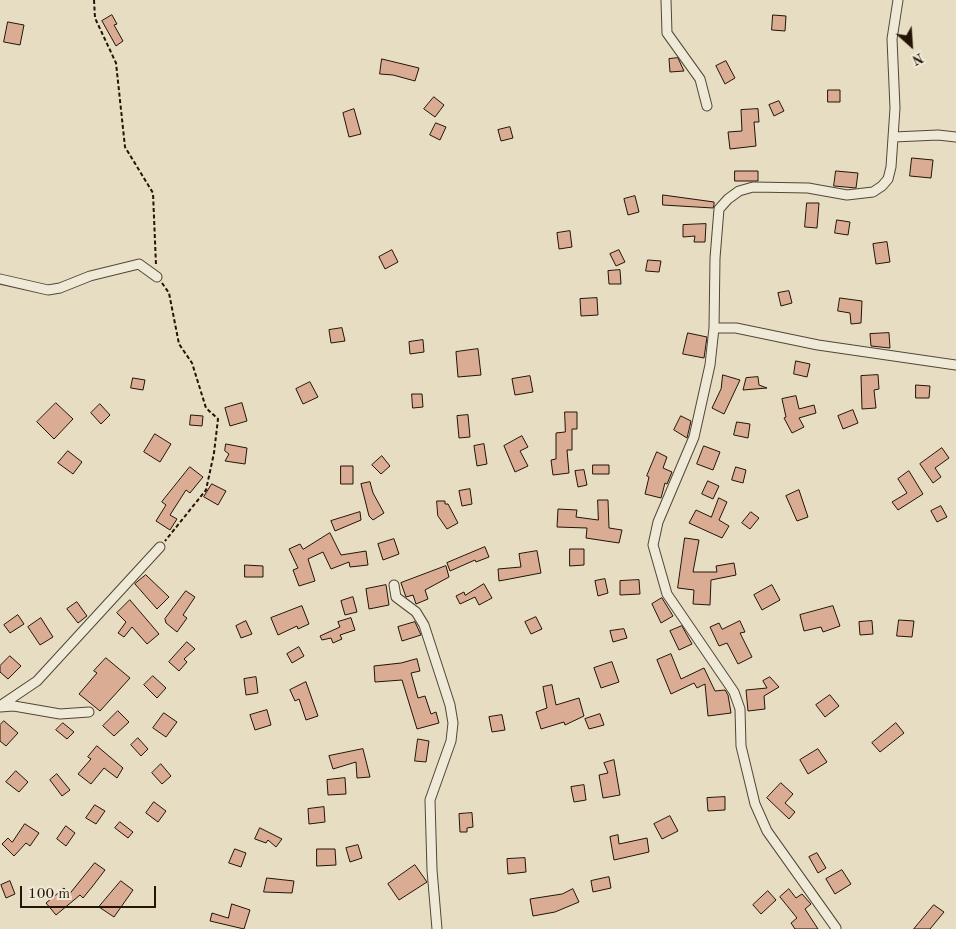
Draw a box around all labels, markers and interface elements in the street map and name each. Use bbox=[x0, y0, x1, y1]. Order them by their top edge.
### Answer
north arrow bbox=[886, 20, 936, 70]
text: N bbox=[910, 50, 925, 67]
scale bar bbox=[22, 876, 159, 908]
text: 100 m bbox=[28, 887, 70, 902]

